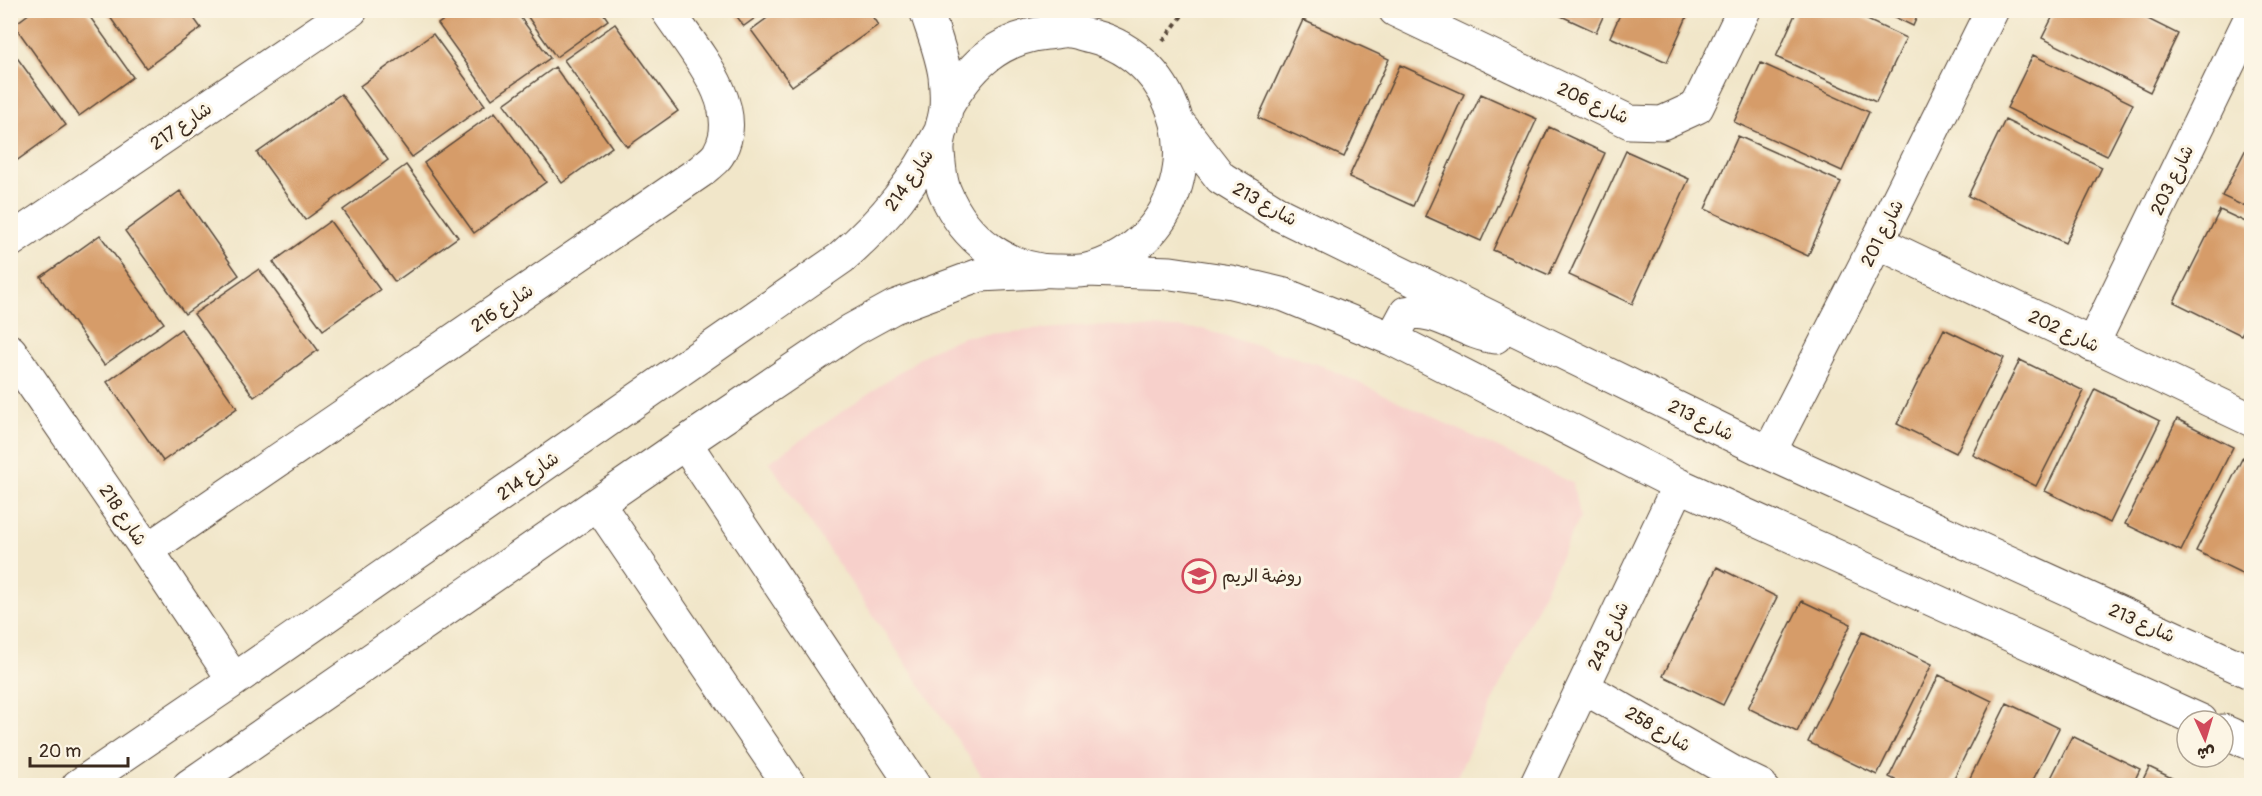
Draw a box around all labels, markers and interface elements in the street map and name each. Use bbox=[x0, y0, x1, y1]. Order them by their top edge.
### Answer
street label: شارع 206 bbox=[1554, 78, 1632, 129]
street label: شارع 217 bbox=[146, 97, 217, 155]
street label: شارع 203 bbox=[2146, 141, 2199, 219]
street label: شارع 214 bbox=[880, 145, 939, 216]
street label: شارع 213 bbox=[1229, 177, 1301, 231]
street label: شارع 201 bbox=[1856, 196, 1909, 271]
street label: شارع 216 bbox=[467, 279, 538, 338]
street label: شارع 202 bbox=[2025, 305, 2103, 358]
street label: شارع 213 bbox=[1664, 395, 1737, 446]
street label: شارع 214 bbox=[493, 447, 564, 506]
street label: شارع 218 bbox=[94, 480, 151, 550]
school or university icon: روضة الريم bbox=[1181, 558, 1217, 594]
place label: روضة الريم bbox=[1222, 565, 1302, 590]
street label: شارع 243 bbox=[1583, 598, 1634, 674]
street label: شارع 213 bbox=[2105, 599, 2178, 648]
street label: شارع 258 bbox=[1621, 702, 1695, 757]
north arrow bbox=[2175, 709, 2235, 769]
scale bar bbox=[30, 730, 128, 768]
text: 20 m bbox=[39, 740, 81, 763]
text: ش bbox=[2196, 742, 2215, 764]

